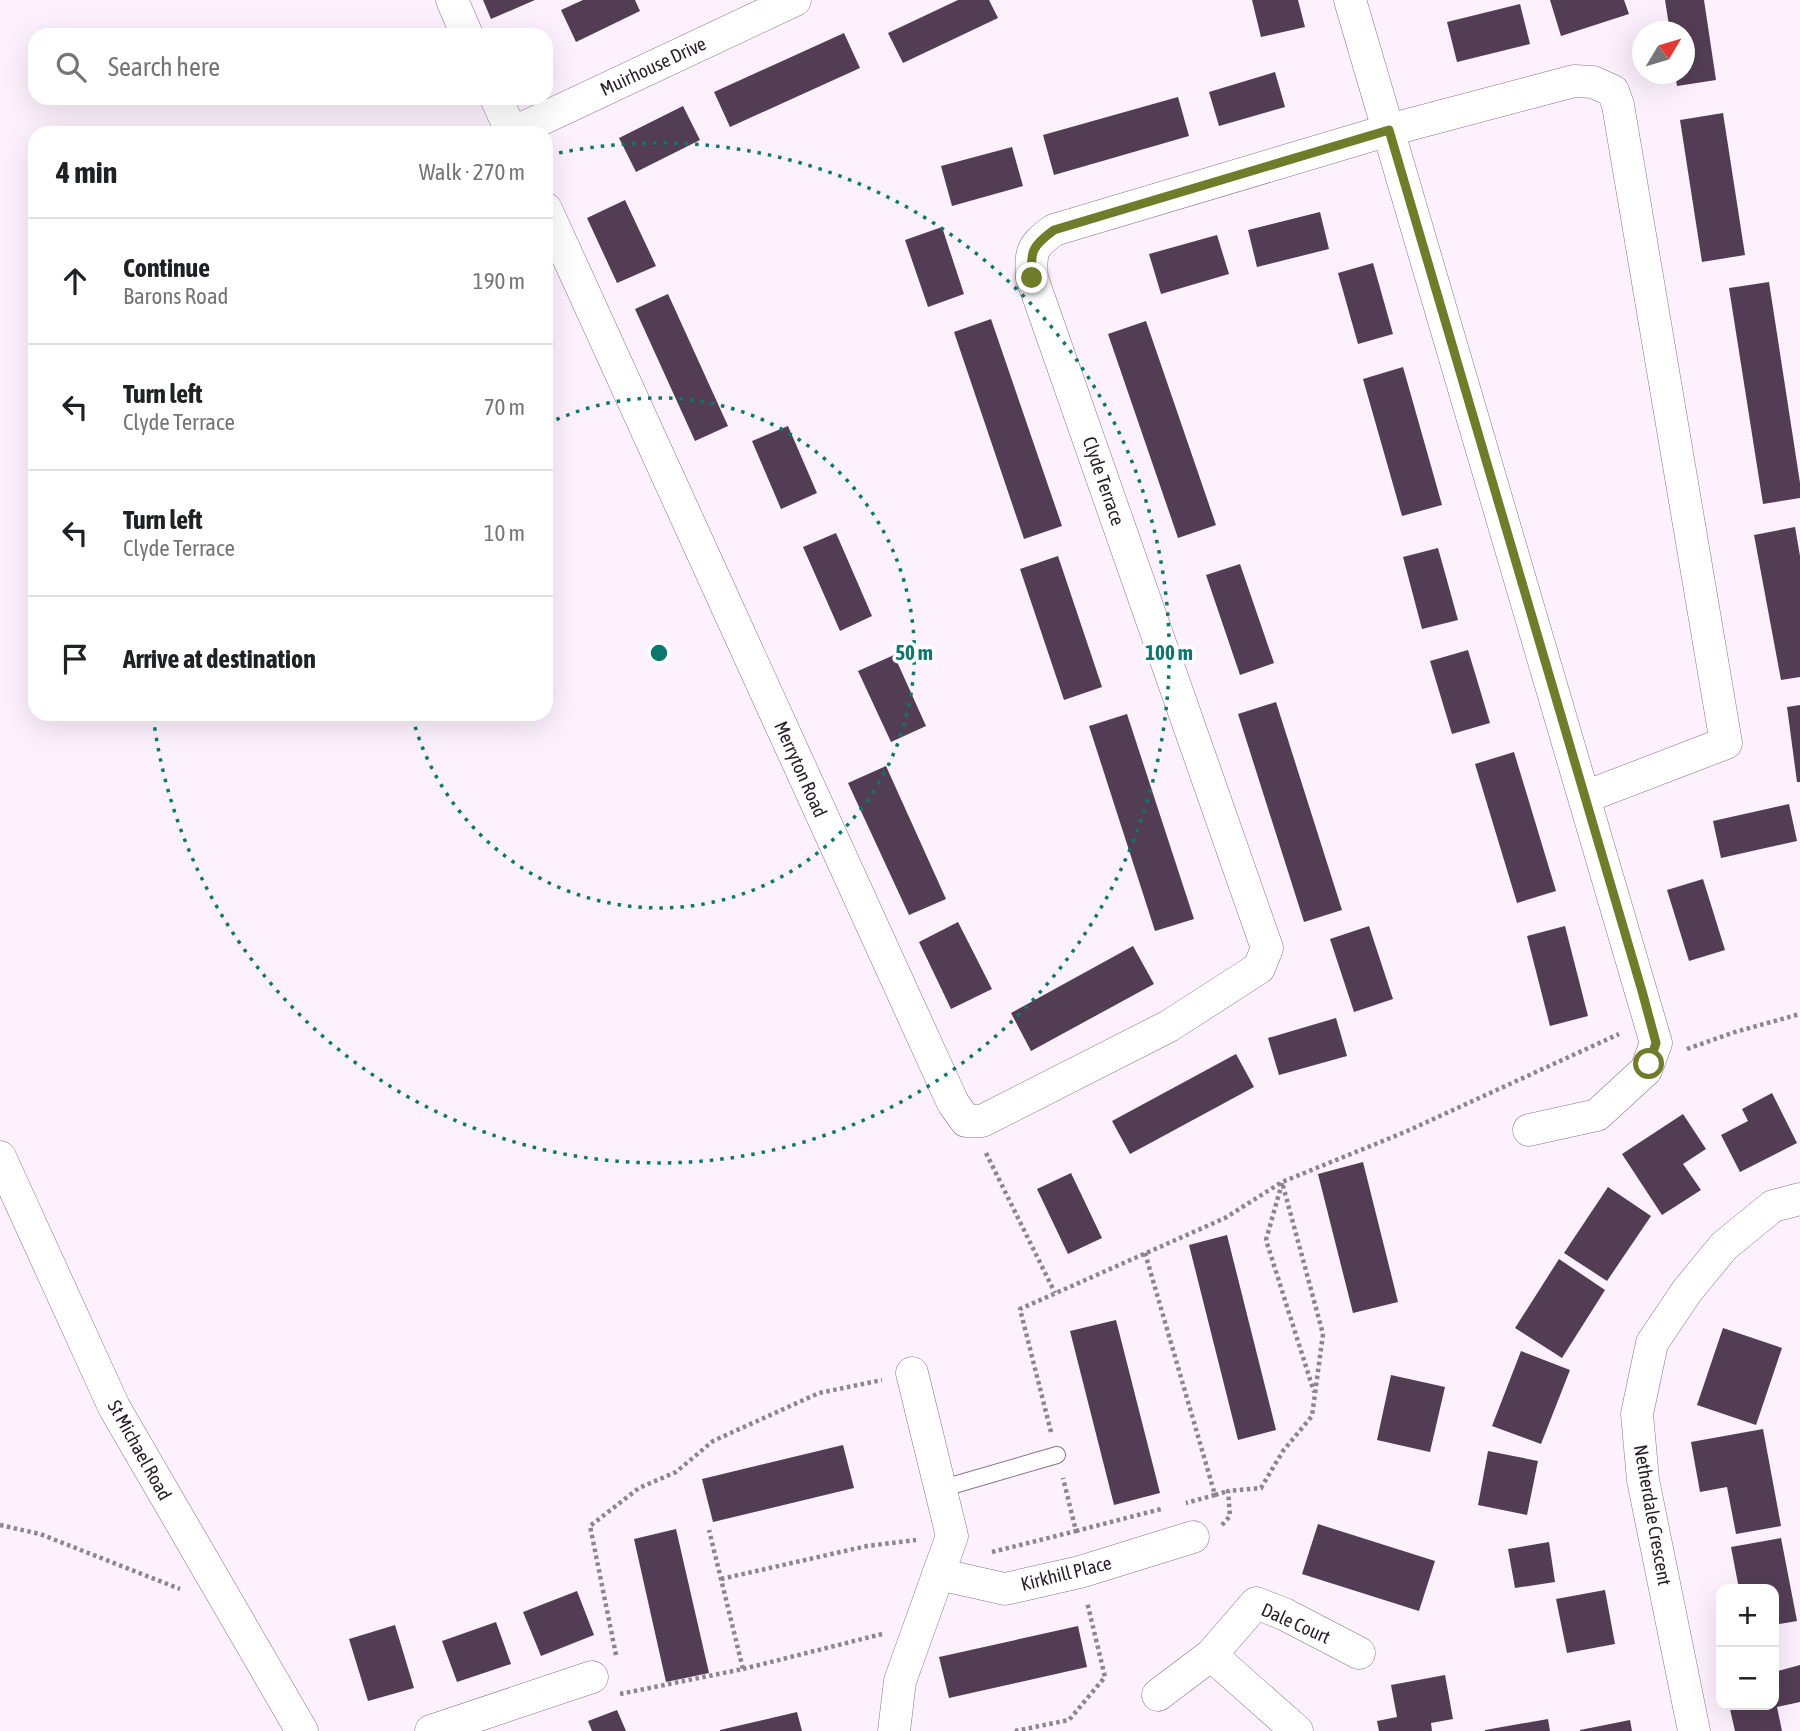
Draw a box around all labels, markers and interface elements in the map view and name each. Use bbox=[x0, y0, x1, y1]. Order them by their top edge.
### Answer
north arrow bbox=[1632, 21, 1695, 84]
search box bbox=[28, 28, 553, 105]
street label: Muirhouse Drive bbox=[597, 32, 709, 100]
icon: search bbox=[52, 48, 90, 86]
text: Search here bbox=[108, 52, 220, 82]
text: 4 min bbox=[56, 155, 117, 189]
text: Walk · 270 m bbox=[419, 159, 525, 185]
text: Continue bbox=[123, 253, 210, 283]
icon: ahead bbox=[56, 262, 94, 300]
route end bbox=[1016, 262, 1047, 293]
text: 190 m bbox=[473, 268, 525, 294]
text: Barons Road bbox=[123, 283, 229, 309]
text: Turn left bbox=[123, 379, 203, 409]
icon: left bbox=[56, 388, 94, 426]
text: 70 m bbox=[484, 394, 525, 420]
text: Clyde Terrace bbox=[123, 409, 235, 435]
street label: Clyde Terrace bbox=[1079, 434, 1129, 528]
text: Turn left bbox=[123, 505, 203, 535]
icon: left bbox=[56, 514, 94, 552]
text: 10 m bbox=[484, 520, 525, 546]
text: Clyde Terrace bbox=[123, 535, 235, 561]
icon: arrive bbox=[56, 640, 94, 678]
text: 50 m bbox=[895, 640, 933, 664]
text: 100 m bbox=[1145, 640, 1193, 664]
centre of rings bbox=[647, 641, 671, 665]
text: Arrive at destination bbox=[123, 644, 316, 674]
street label: Merryton Road bbox=[770, 718, 832, 820]
route start bbox=[1633, 1048, 1664, 1079]
street label: St Michael Road bbox=[104, 1396, 176, 1504]
street label: Netherdale Crescent bbox=[1630, 1443, 1676, 1587]
street label: Kirkhill Place bbox=[1018, 1551, 1114, 1595]
map controls bbox=[1716, 1584, 1779, 1710]
button: + bbox=[1716, 1584, 1779, 1647]
street label: Dale Court bbox=[1258, 1598, 1334, 1648]
button: − bbox=[1716, 1647, 1779, 1710]

